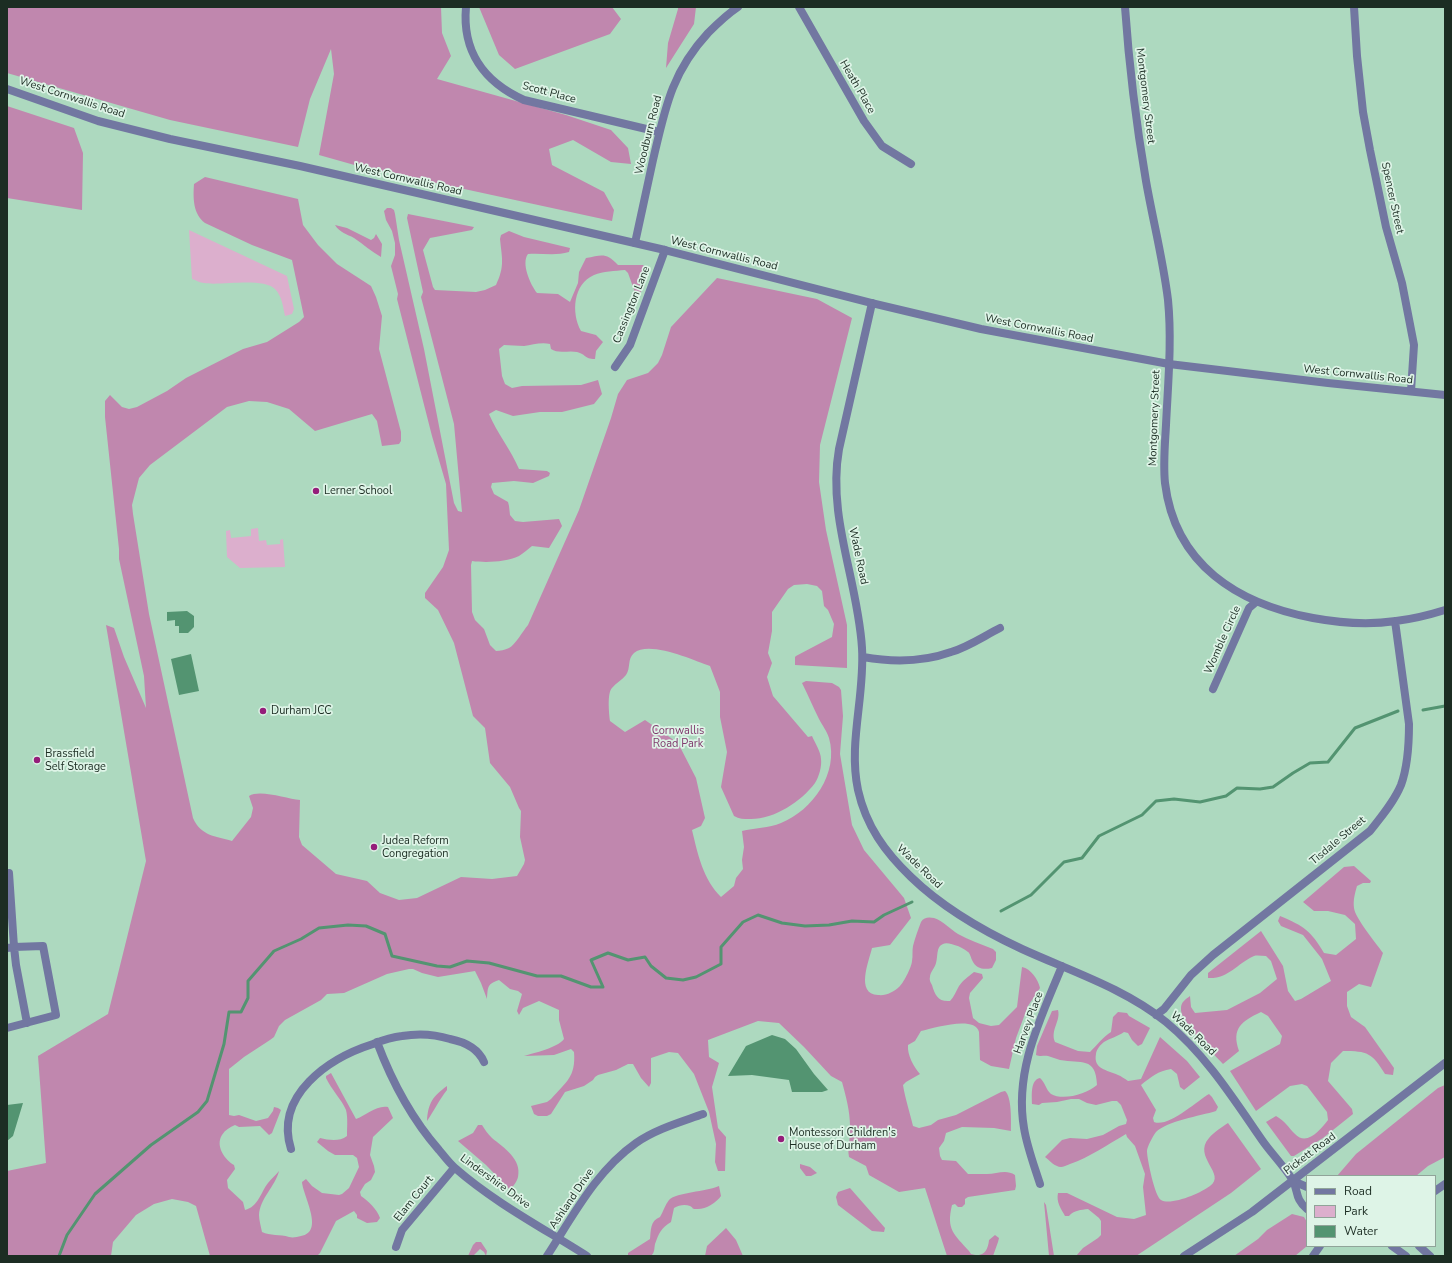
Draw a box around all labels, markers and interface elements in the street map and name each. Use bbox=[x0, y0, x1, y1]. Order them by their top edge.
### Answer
street label: Montgomery Street bbox=[1133, 47, 1157, 145]
street label: Heath Place bbox=[836, 58, 878, 116]
street label: West Cornwallis Road bbox=[18, 75, 126, 121]
street label: Scott Place bbox=[521, 79, 577, 107]
street label: Woodburn Road bbox=[633, 94, 665, 176]
street label: West Cornwallis Road bbox=[353, 161, 463, 199]
street label: Spencer Street bbox=[1378, 161, 1406, 235]
street label: West Cornwallis Road bbox=[669, 234, 779, 274]
street label: Cassington Lane bbox=[611, 265, 653, 345]
street label: West Cornwallis Road bbox=[984, 312, 1094, 346]
street label: West Cornwallis Road bbox=[1302, 363, 1414, 387]
street label: Montgomery Street bbox=[1147, 370, 1163, 466]
place label: Lerner School bbox=[324, 484, 392, 498]
marker: Lerner School bbox=[311, 486, 321, 496]
street label: Wade Road bbox=[846, 526, 870, 586]
street label: Womble Circle bbox=[1202, 604, 1244, 676]
place label: Durham JCC bbox=[271, 704, 332, 718]
marker: Durham JCC bbox=[258, 706, 268, 716]
park label: Cornwallis Road Park bbox=[652, 724, 704, 750]
place label: Brassfield Self Storage bbox=[45, 747, 106, 773]
marker: Brassfield Self Storage bbox=[32, 755, 42, 765]
street label: Tisdale Street bbox=[1307, 814, 1369, 868]
place label: Judea Reform Congregation bbox=[382, 834, 449, 860]
marker: Judea Reform Congregation bbox=[369, 842, 379, 852]
street label: Wade Road bbox=[894, 842, 944, 892]
street label: Harvey Place bbox=[1012, 990, 1046, 1056]
street label: Wade Road bbox=[1168, 1009, 1218, 1059]
place label: Montessori Children's House of Durham bbox=[789, 1126, 896, 1152]
street label: Pickett Road bbox=[1281, 1130, 1339, 1178]
marker: Montessori Children's House of Durham bbox=[776, 1134, 786, 1144]
street label: Lindershire Drive bbox=[457, 1152, 533, 1212]
street label: Ashland Drive bbox=[547, 1166, 597, 1232]
street label: Elam Court bbox=[392, 1173, 436, 1225]
legend bbox=[1306, 1175, 1436, 1247]
text: Road bbox=[1344, 1183, 1372, 1199]
text: Park bbox=[1344, 1203, 1368, 1219]
text: Water bbox=[1344, 1223, 1378, 1239]

